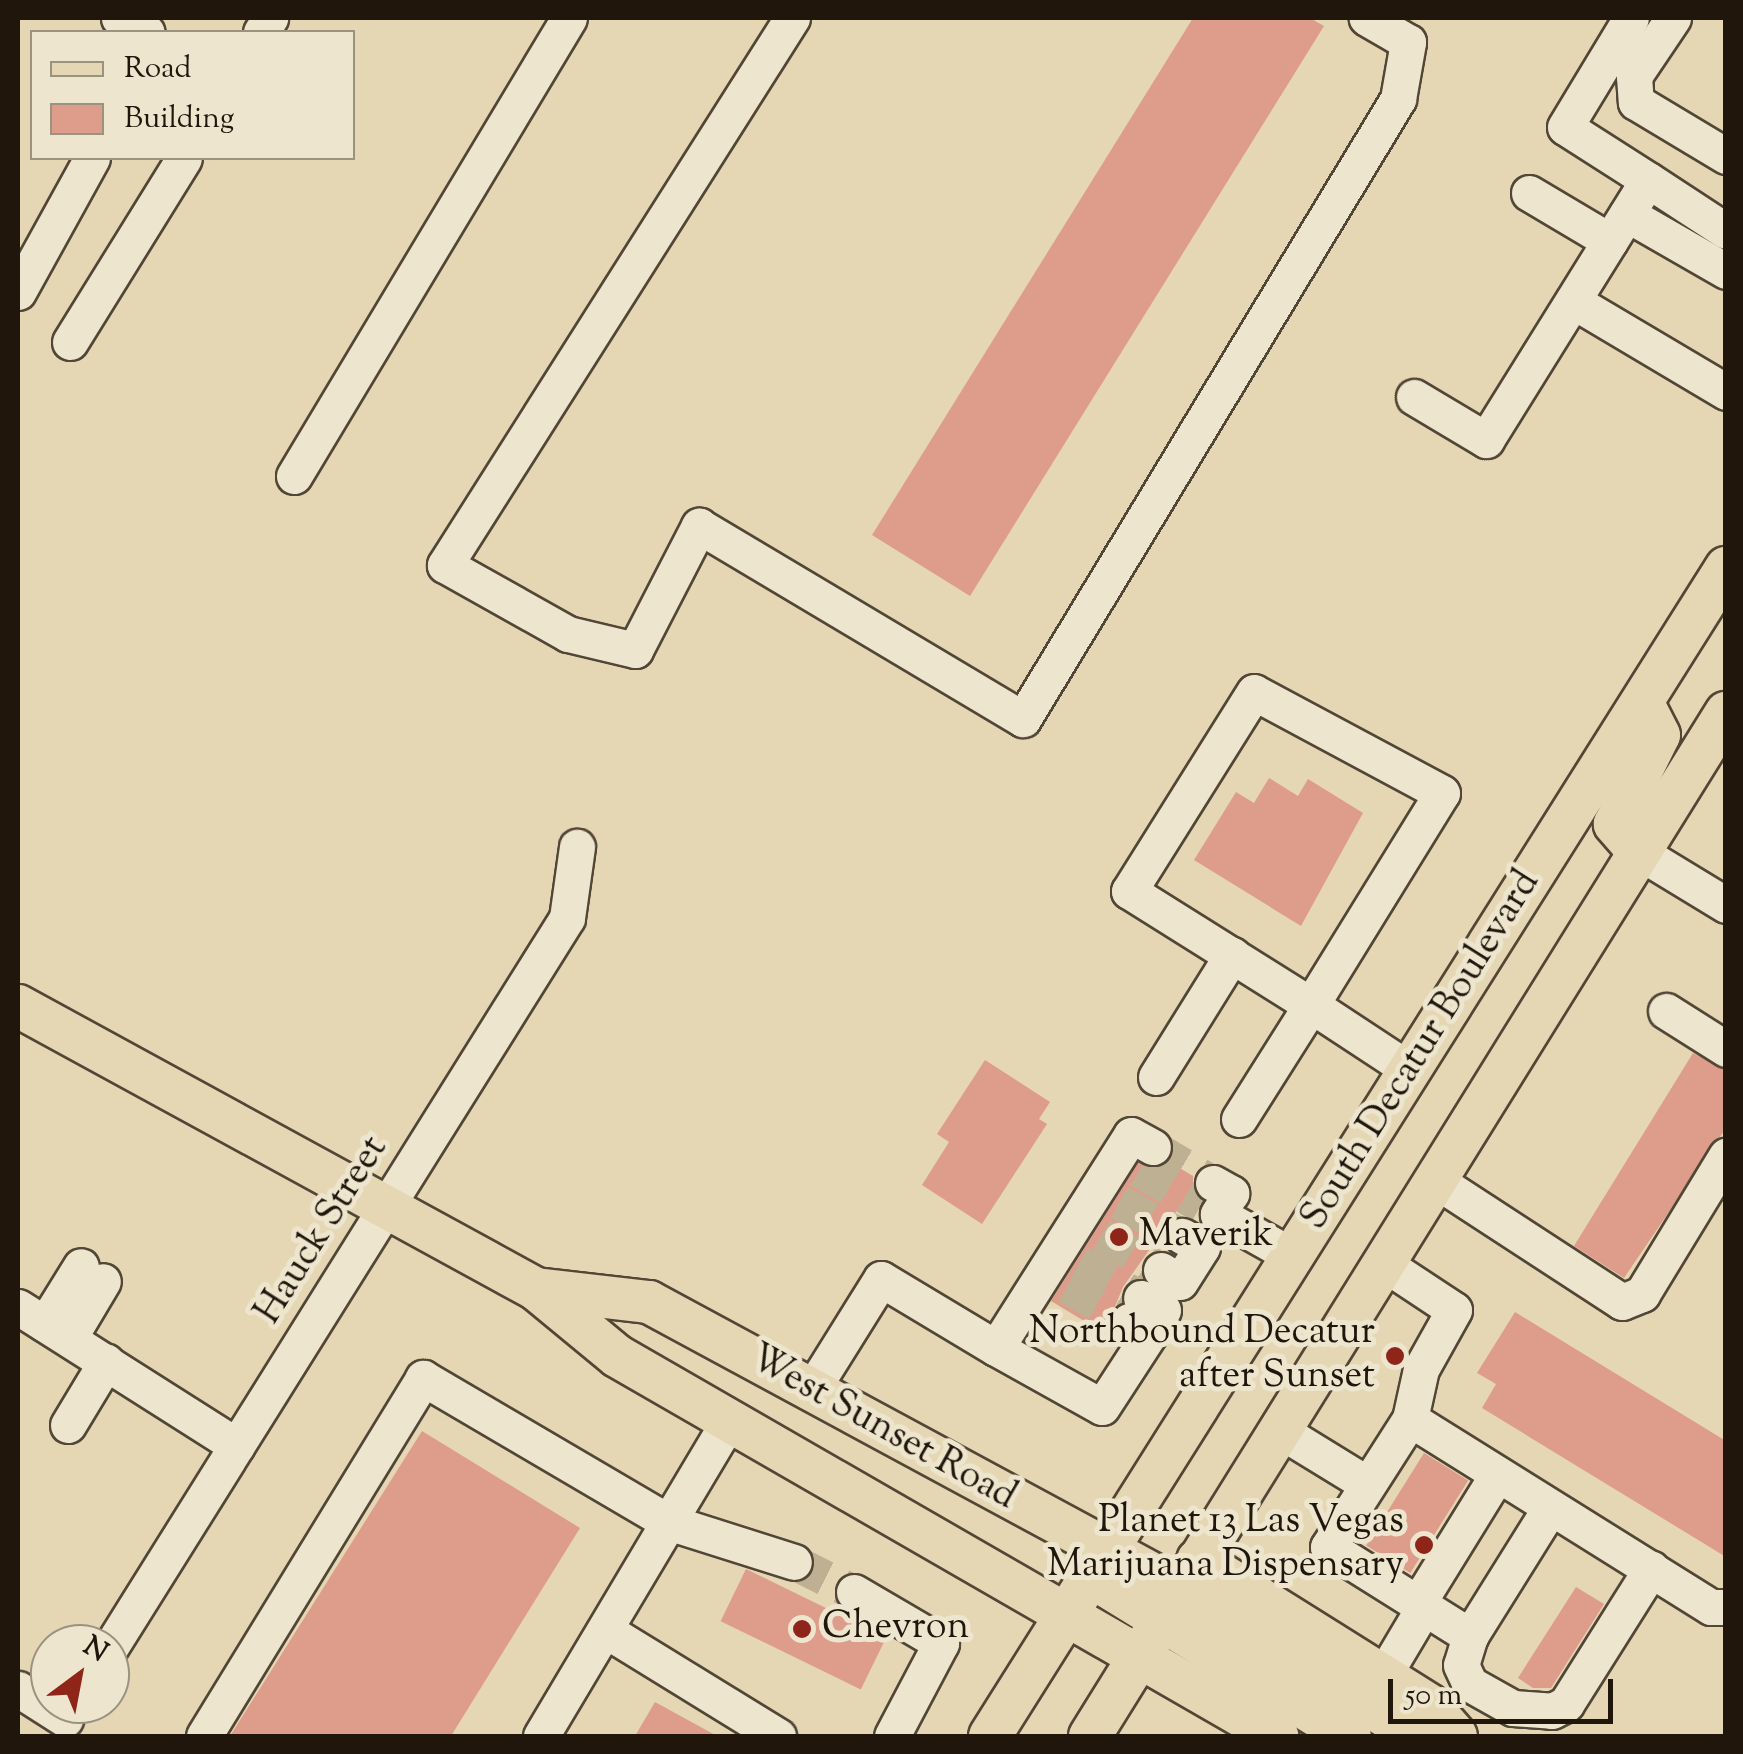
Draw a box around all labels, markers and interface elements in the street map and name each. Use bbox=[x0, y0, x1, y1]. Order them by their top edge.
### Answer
legend bbox=[30, 30, 355, 160]
text: Road bbox=[124, 48, 191, 91]
text: Building bbox=[124, 98, 234, 141]
street label: South Decatur Boulevard bbox=[1293, 863, 1551, 1239]
street label: Hauck Street bbox=[247, 1129, 399, 1333]
place label: Maverik bbox=[1139, 1214, 1273, 1260]
marker: Maverik bbox=[1108, 1226, 1130, 1248]
place label: Northbound Decatur after Sunset bbox=[1029, 1311, 1375, 1400]
street label: West Sunset Road bbox=[741, 1337, 1023, 1521]
marker: Northbound Decatur after Sunset bbox=[1384, 1345, 1406, 1367]
place label: Planet 13 Las Vegas Marijuana Dispensary bbox=[1047, 1500, 1404, 1590]
marker: Planet 13 Las Vegas Marijuana Dispensary bbox=[1413, 1534, 1435, 1556]
place label: Chevron bbox=[822, 1606, 969, 1652]
marker: Chevron bbox=[791, 1618, 813, 1640]
north arrow bbox=[30, 1624, 130, 1724]
text: N bbox=[75, 1627, 115, 1673]
scale bar bbox=[1393, 1659, 1618, 1721]
text: 50 m bbox=[1405, 1675, 1462, 1718]

